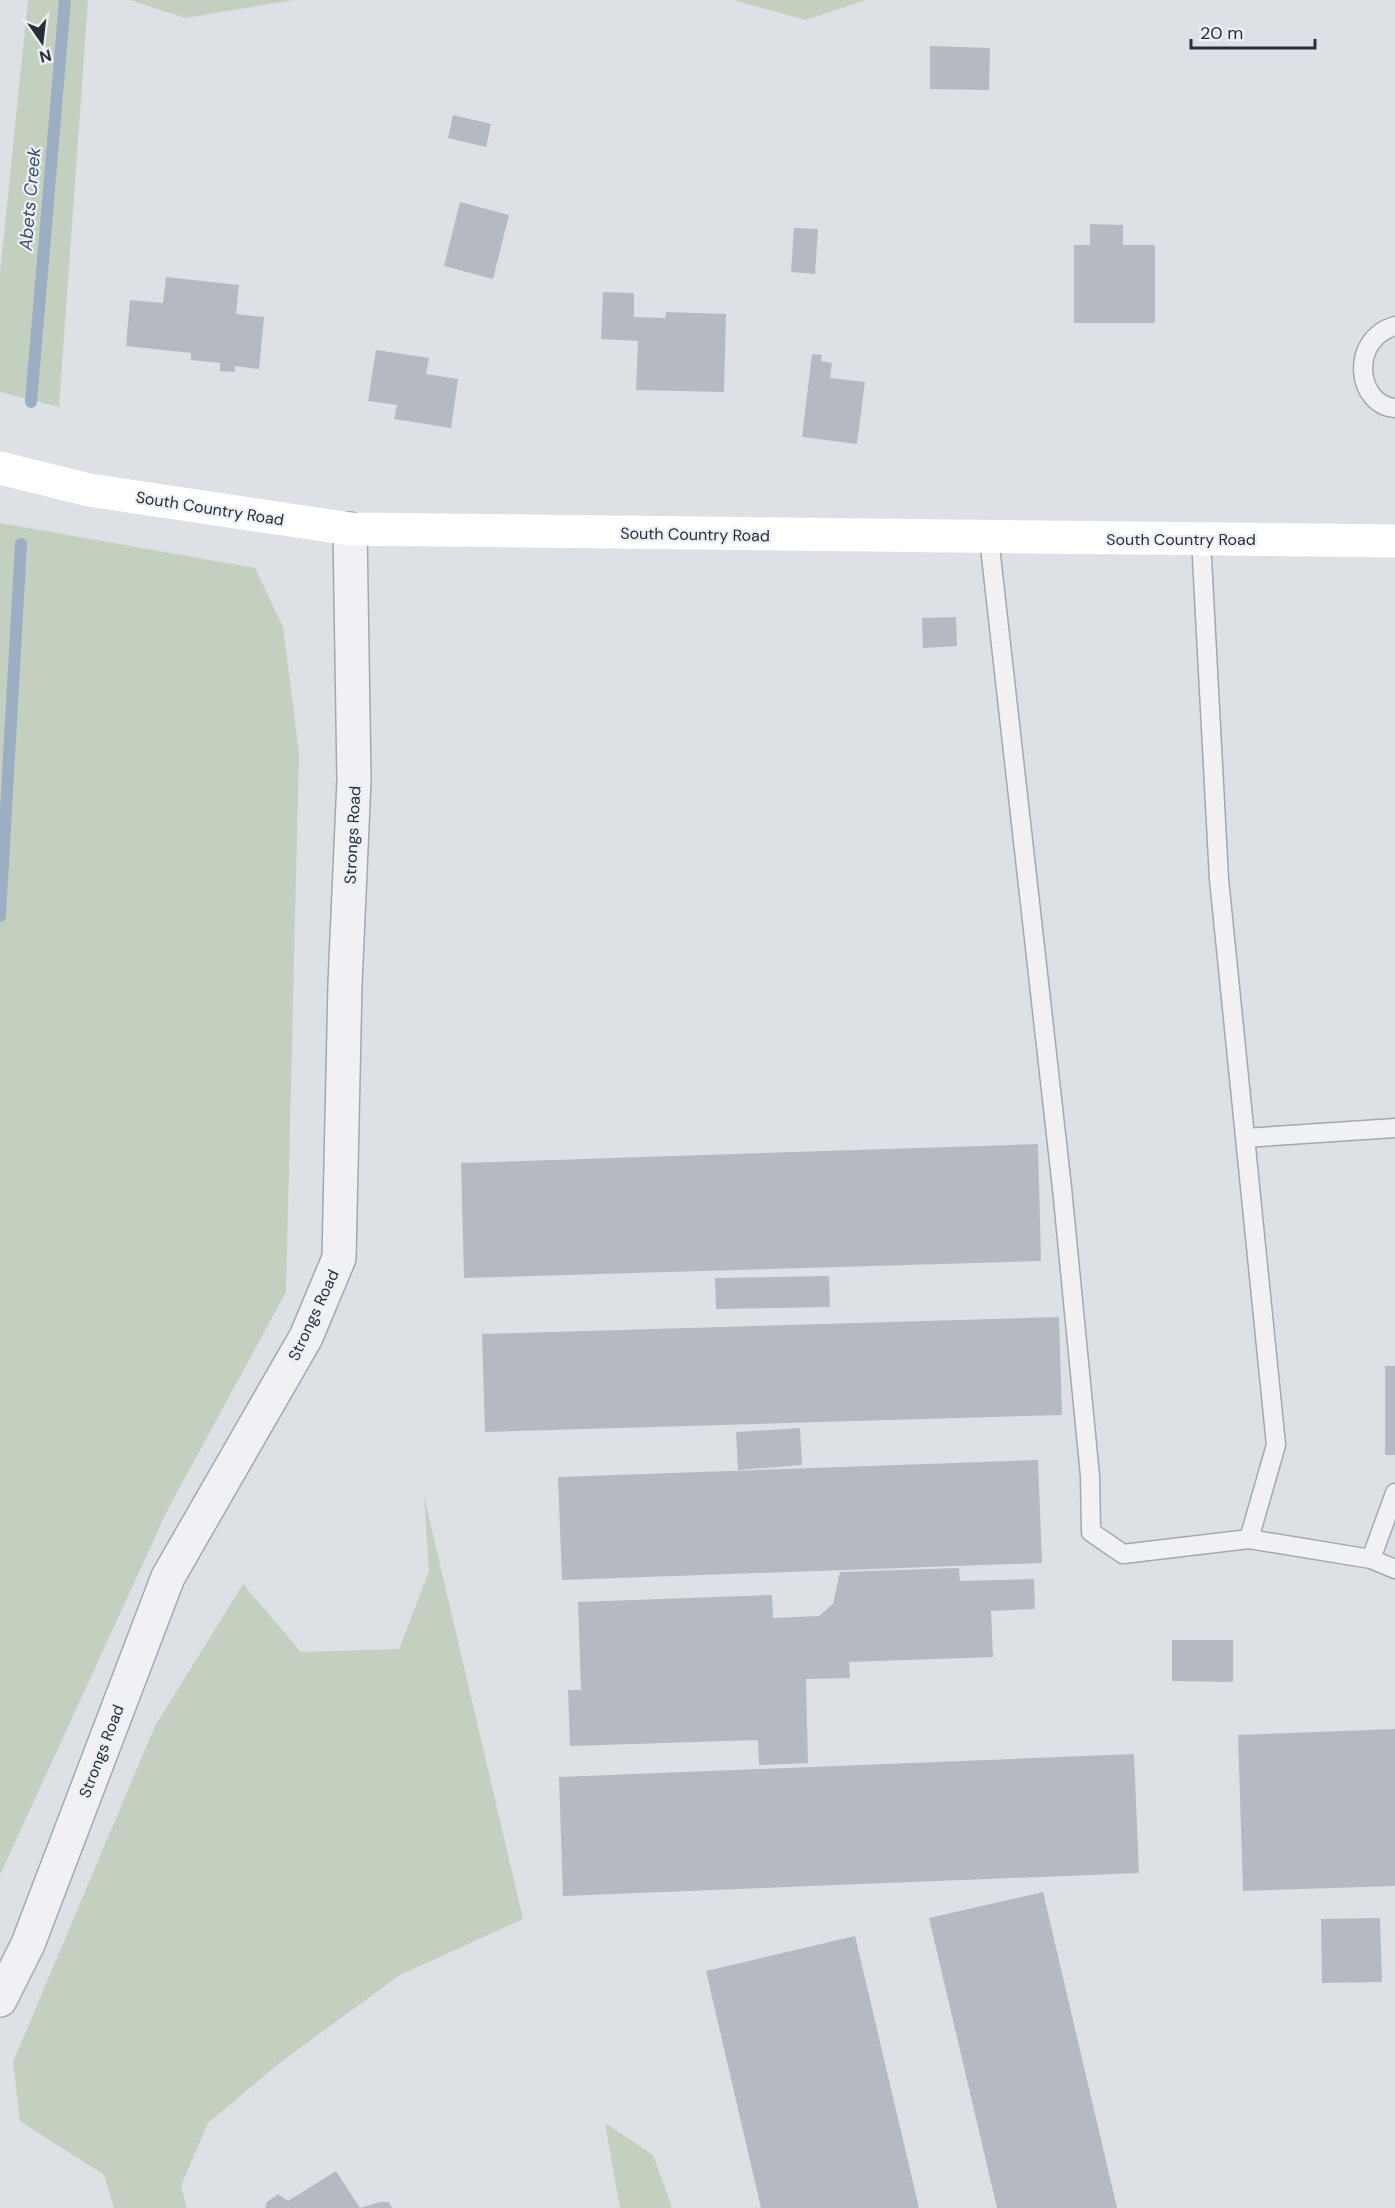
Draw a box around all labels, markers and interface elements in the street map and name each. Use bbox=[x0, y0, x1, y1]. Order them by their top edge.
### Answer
north arrow bbox=[12, 12, 72, 72]
scale bar bbox=[1191, 12, 1316, 50]
text: 20 m bbox=[1200, 21, 1243, 45]
text: N bbox=[37, 44, 54, 68]
water label: Abets Creek bbox=[13, 146, 47, 253]
street label: South Country Road bbox=[134, 486, 285, 531]
street label: South Country Road bbox=[620, 523, 770, 546]
street label: South Country Road bbox=[1106, 529, 1256, 550]
street label: Strongs Road bbox=[339, 785, 366, 885]
street label: Strongs Road bbox=[283, 1266, 344, 1364]
street label: Strongs Road bbox=[74, 1702, 129, 1801]

